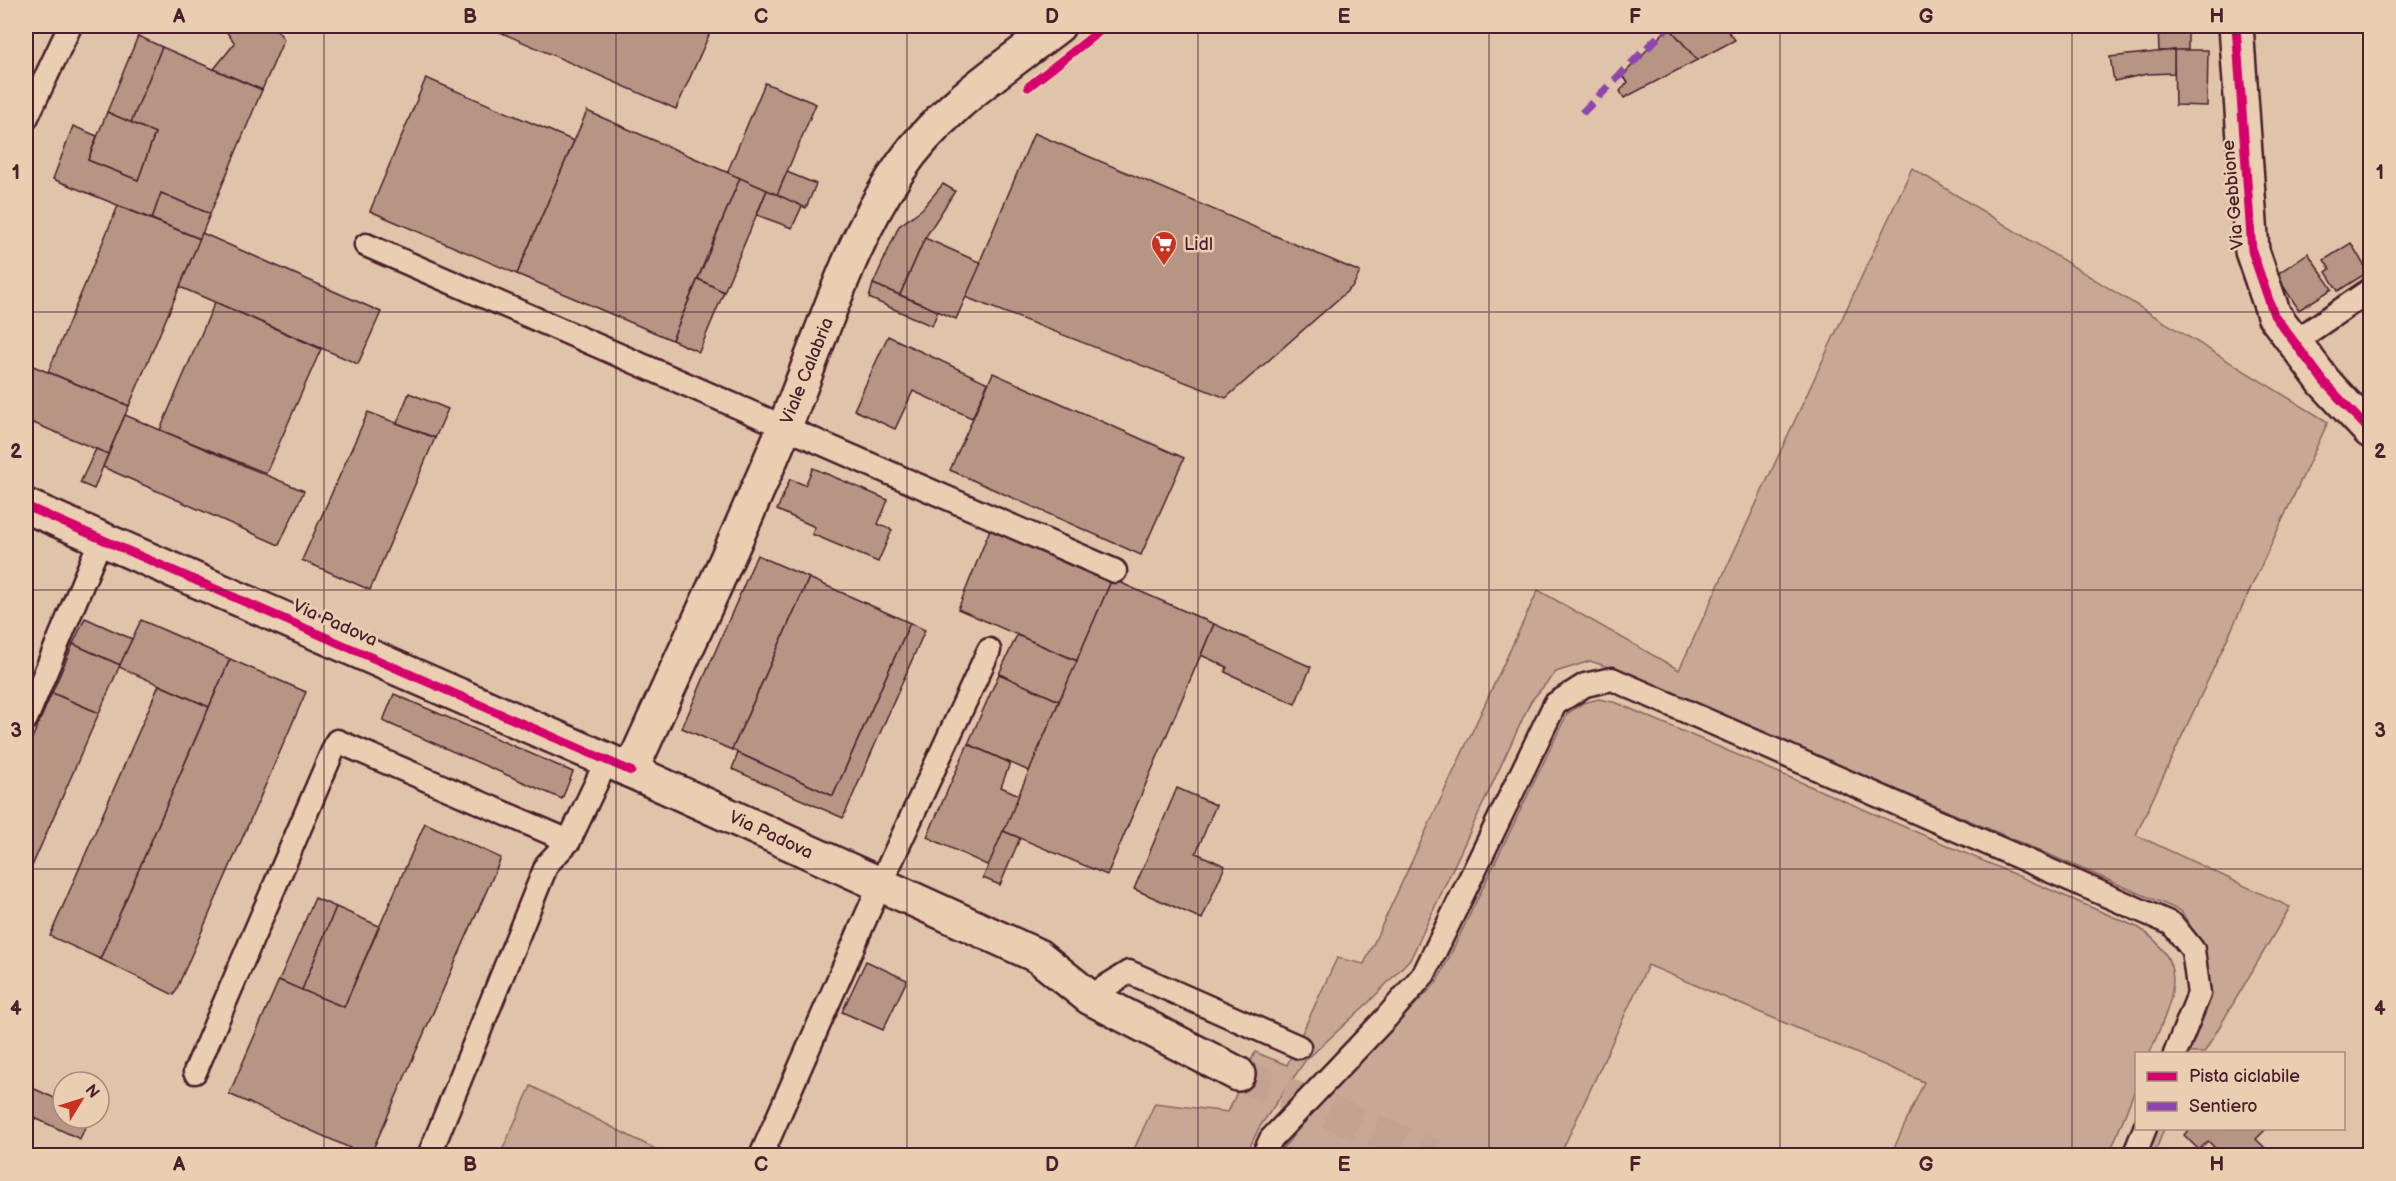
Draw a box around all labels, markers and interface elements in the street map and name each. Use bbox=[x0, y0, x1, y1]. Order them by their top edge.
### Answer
text: A bbox=[172, 5, 186, 29]
text: B bbox=[463, 5, 477, 29]
text: C bbox=[754, 5, 768, 29]
text: D bbox=[1045, 5, 1059, 29]
text: E bbox=[1338, 5, 1351, 29]
text: F bbox=[1629, 5, 1641, 29]
text: G bbox=[1919, 5, 1934, 29]
text: H bbox=[2210, 5, 2224, 29]
street label: Via Gebbione bbox=[2218, 139, 2248, 251]
text: 1 bbox=[12, 161, 20, 185]
text: 1 bbox=[2376, 161, 2384, 185]
supermarket icon: Lidl bbox=[1149, 229, 1179, 267]
place label: Lidl bbox=[1184, 234, 1213, 255]
street label: Viale Calabria bbox=[776, 315, 838, 427]
text: 2 bbox=[10, 440, 22, 464]
text: 2 bbox=[2374, 440, 2386, 464]
street label: Via Padova bbox=[290, 595, 380, 651]
text: 3 bbox=[10, 719, 22, 743]
text: 3 bbox=[2374, 719, 2386, 743]
street label: Via Padova bbox=[726, 806, 816, 864]
text: 4 bbox=[10, 997, 22, 1021]
text: 4 bbox=[2374, 997, 2386, 1021]
legend bbox=[2135, 1052, 2345, 1130]
text: Pista ciclabile bbox=[2189, 1066, 2300, 1087]
north arrow bbox=[51, 1070, 111, 1130]
text: N bbox=[80, 1081, 103, 1102]
text: Sentiero bbox=[2189, 1096, 2258, 1117]
text: A bbox=[172, 1153, 186, 1177]
text: B bbox=[463, 1153, 477, 1177]
text: C bbox=[754, 1153, 768, 1177]
text: D bbox=[1045, 1153, 1059, 1177]
text: E bbox=[1338, 1153, 1351, 1177]
text: F bbox=[1629, 1153, 1641, 1177]
text: G bbox=[1919, 1153, 1934, 1177]
text: H bbox=[2210, 1153, 2224, 1177]

